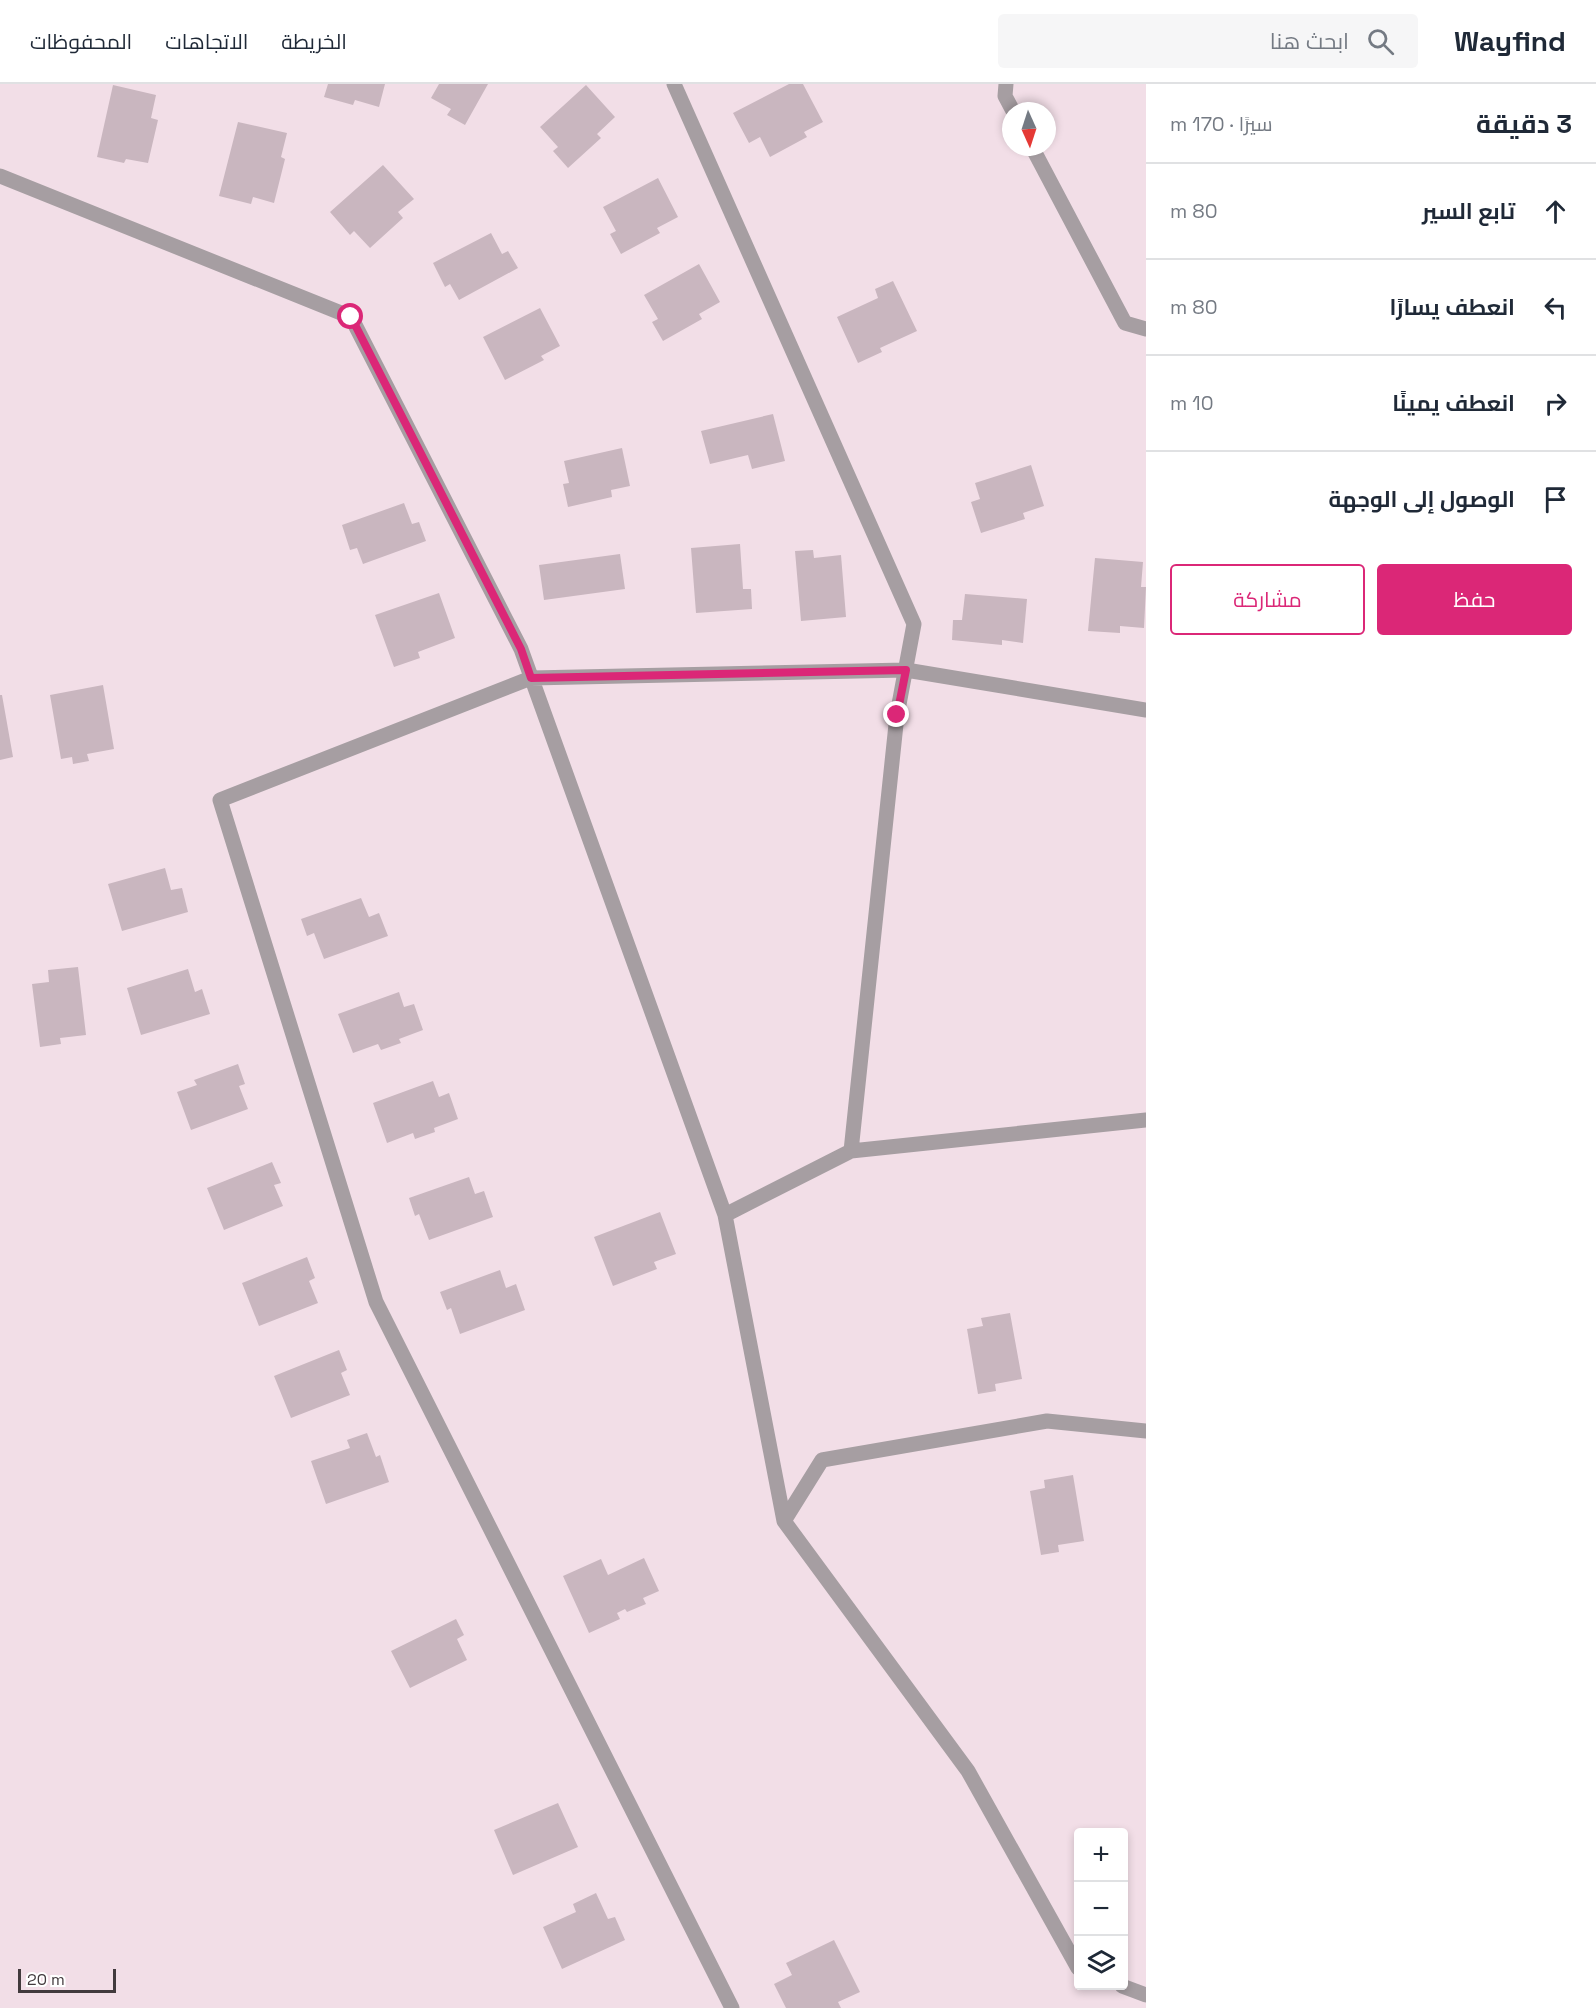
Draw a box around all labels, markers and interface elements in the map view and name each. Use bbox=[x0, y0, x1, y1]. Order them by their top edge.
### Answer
search box bbox=[998, 14, 1418, 68]
text: Wayfind bbox=[1454, 23, 1566, 59]
icon: search bbox=[1364, 25, 1397, 58]
text: ابحث هنا bbox=[1270, 27, 1349, 55]
text: المحفوظات bbox=[30, 28, 132, 55]
text: الاتجاهات bbox=[165, 28, 248, 55]
text: الخريطة bbox=[281, 28, 347, 55]
north arrow bbox=[1002, 102, 1056, 156]
text: 3 دقيقة bbox=[1476, 107, 1572, 141]
text: سيرًا · 170 m bbox=[1170, 111, 1272, 137]
icon: ahead bbox=[1539, 195, 1572, 228]
text: تابع السير bbox=[1422, 197, 1515, 225]
text: 80 m bbox=[1170, 198, 1218, 224]
icon: left bbox=[1539, 291, 1572, 324]
text: انعطف يسارًا bbox=[1389, 293, 1515, 321]
text: 80 m bbox=[1170, 294, 1218, 320]
route start bbox=[337, 303, 363, 329]
icon: right bbox=[1539, 387, 1572, 420]
text: انعطف يمينًا bbox=[1392, 389, 1515, 417]
text: 10 m bbox=[1170, 390, 1214, 416]
icon: arrive bbox=[1539, 483, 1572, 516]
text: الوصول إلى الوجهة bbox=[1329, 485, 1515, 513]
button: مشاركة bbox=[1170, 564, 1365, 635]
button: حفظ bbox=[1377, 564, 1572, 635]
route end bbox=[883, 701, 909, 727]
map controls bbox=[1074, 1828, 1128, 1990]
button: + bbox=[1074, 1828, 1128, 1882]
button: − bbox=[1074, 1882, 1128, 1936]
button: layers bbox=[1074, 1936, 1128, 1990]
scale bar bbox=[18, 1966, 116, 1994]
text: 20 m bbox=[27, 1969, 65, 1990]

